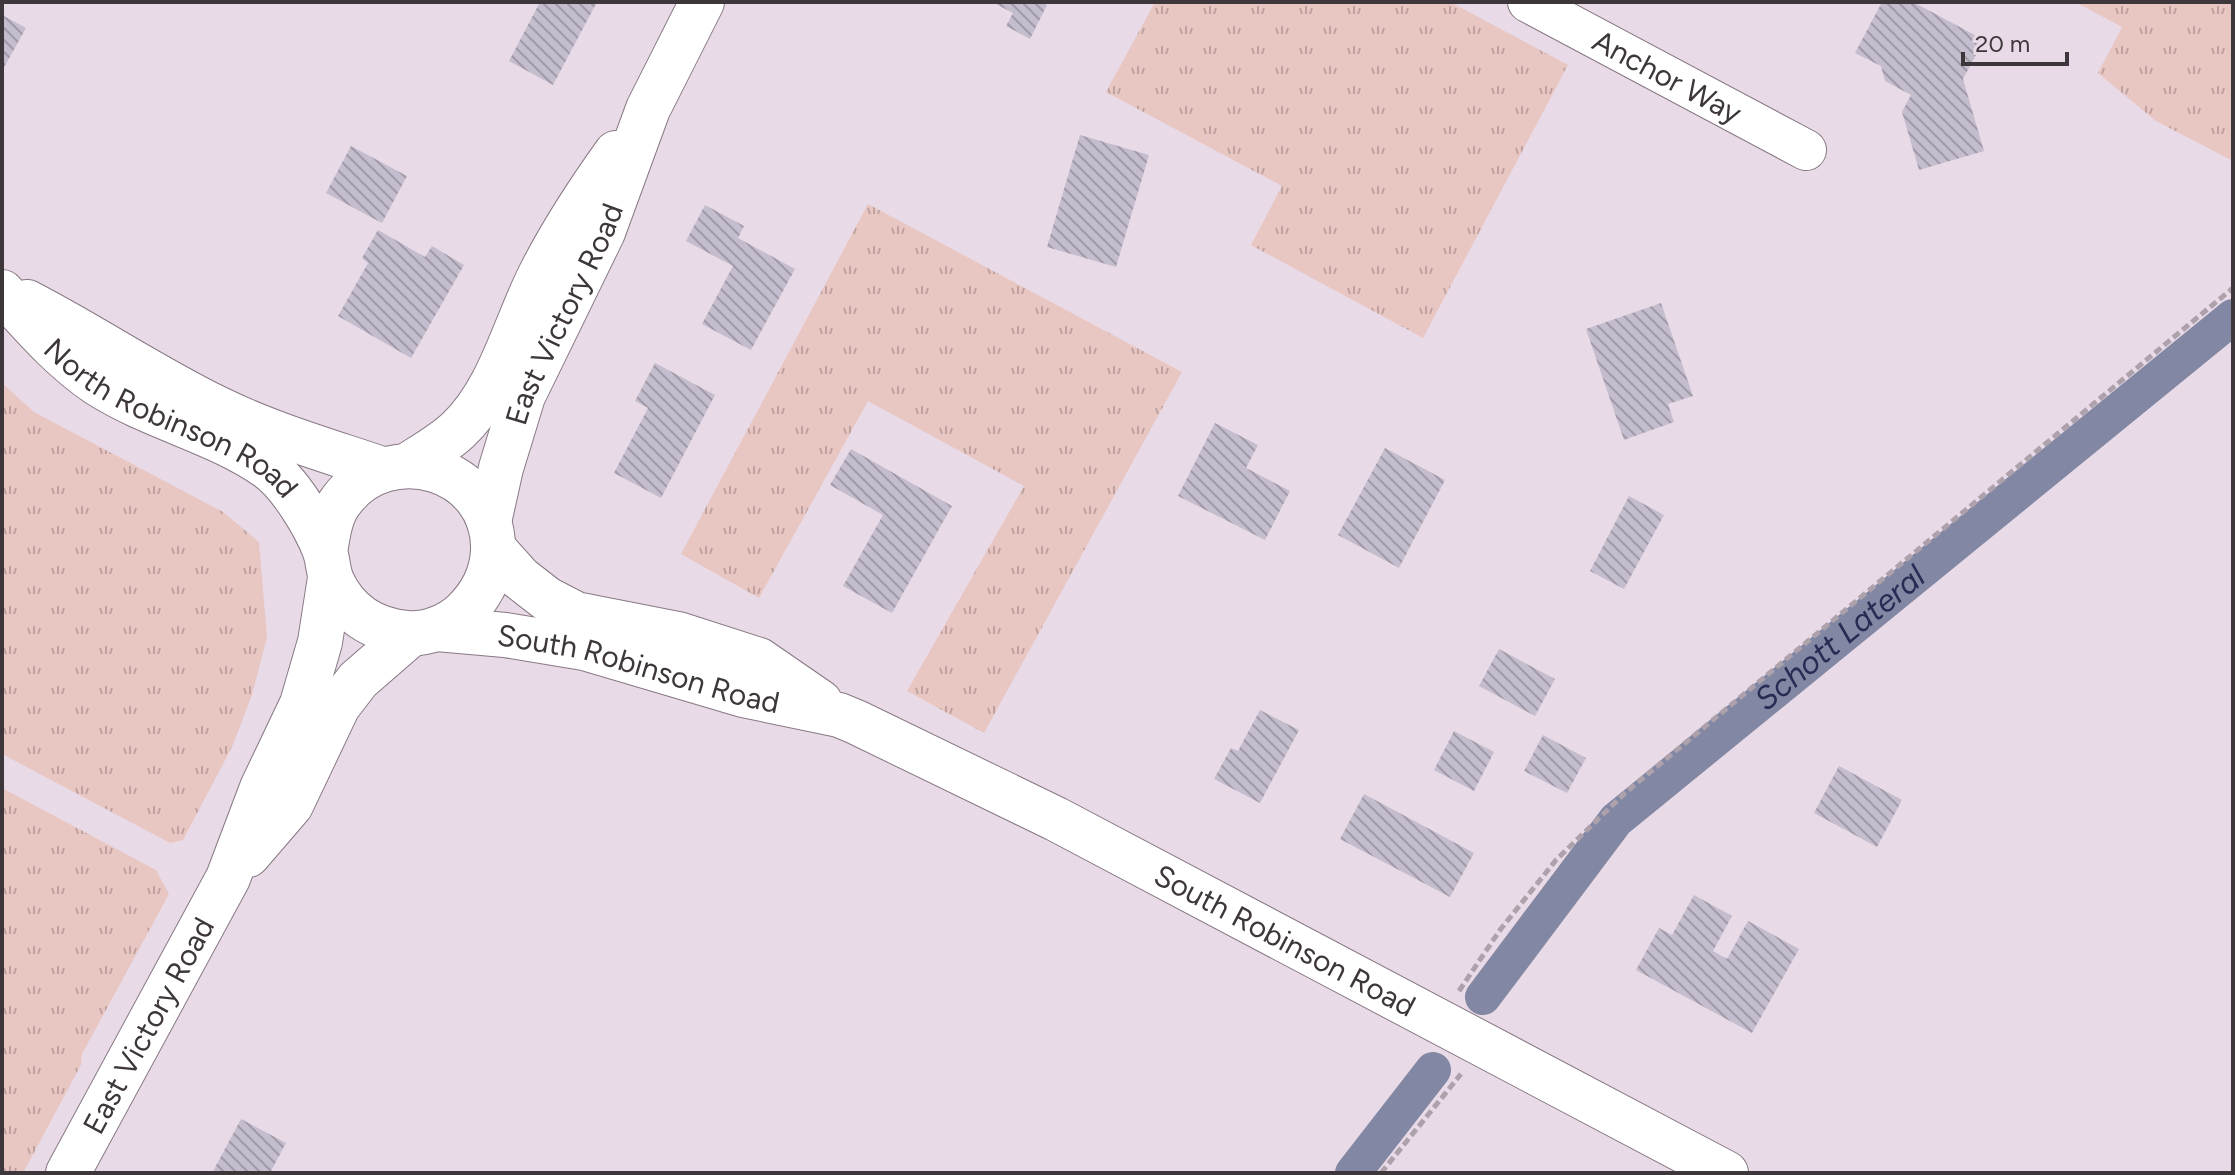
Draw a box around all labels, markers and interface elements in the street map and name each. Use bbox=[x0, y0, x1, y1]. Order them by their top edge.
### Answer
scale bar bbox=[1963, 16, 2067, 66]
street label: Anchor Way bbox=[1587, 22, 1749, 131]
text: 20 m bbox=[1975, 29, 2030, 58]
street label: East Victory Road bbox=[497, 198, 630, 429]
street label: North Robinson Road bbox=[37, 330, 307, 505]
water label: Schott Lateral bbox=[1747, 557, 1933, 718]
street label: South Robinson Road bbox=[495, 616, 783, 721]
street label: South Robinson Road bbox=[1148, 856, 1422, 1024]
street label: East Victory Road bbox=[74, 911, 222, 1140]

